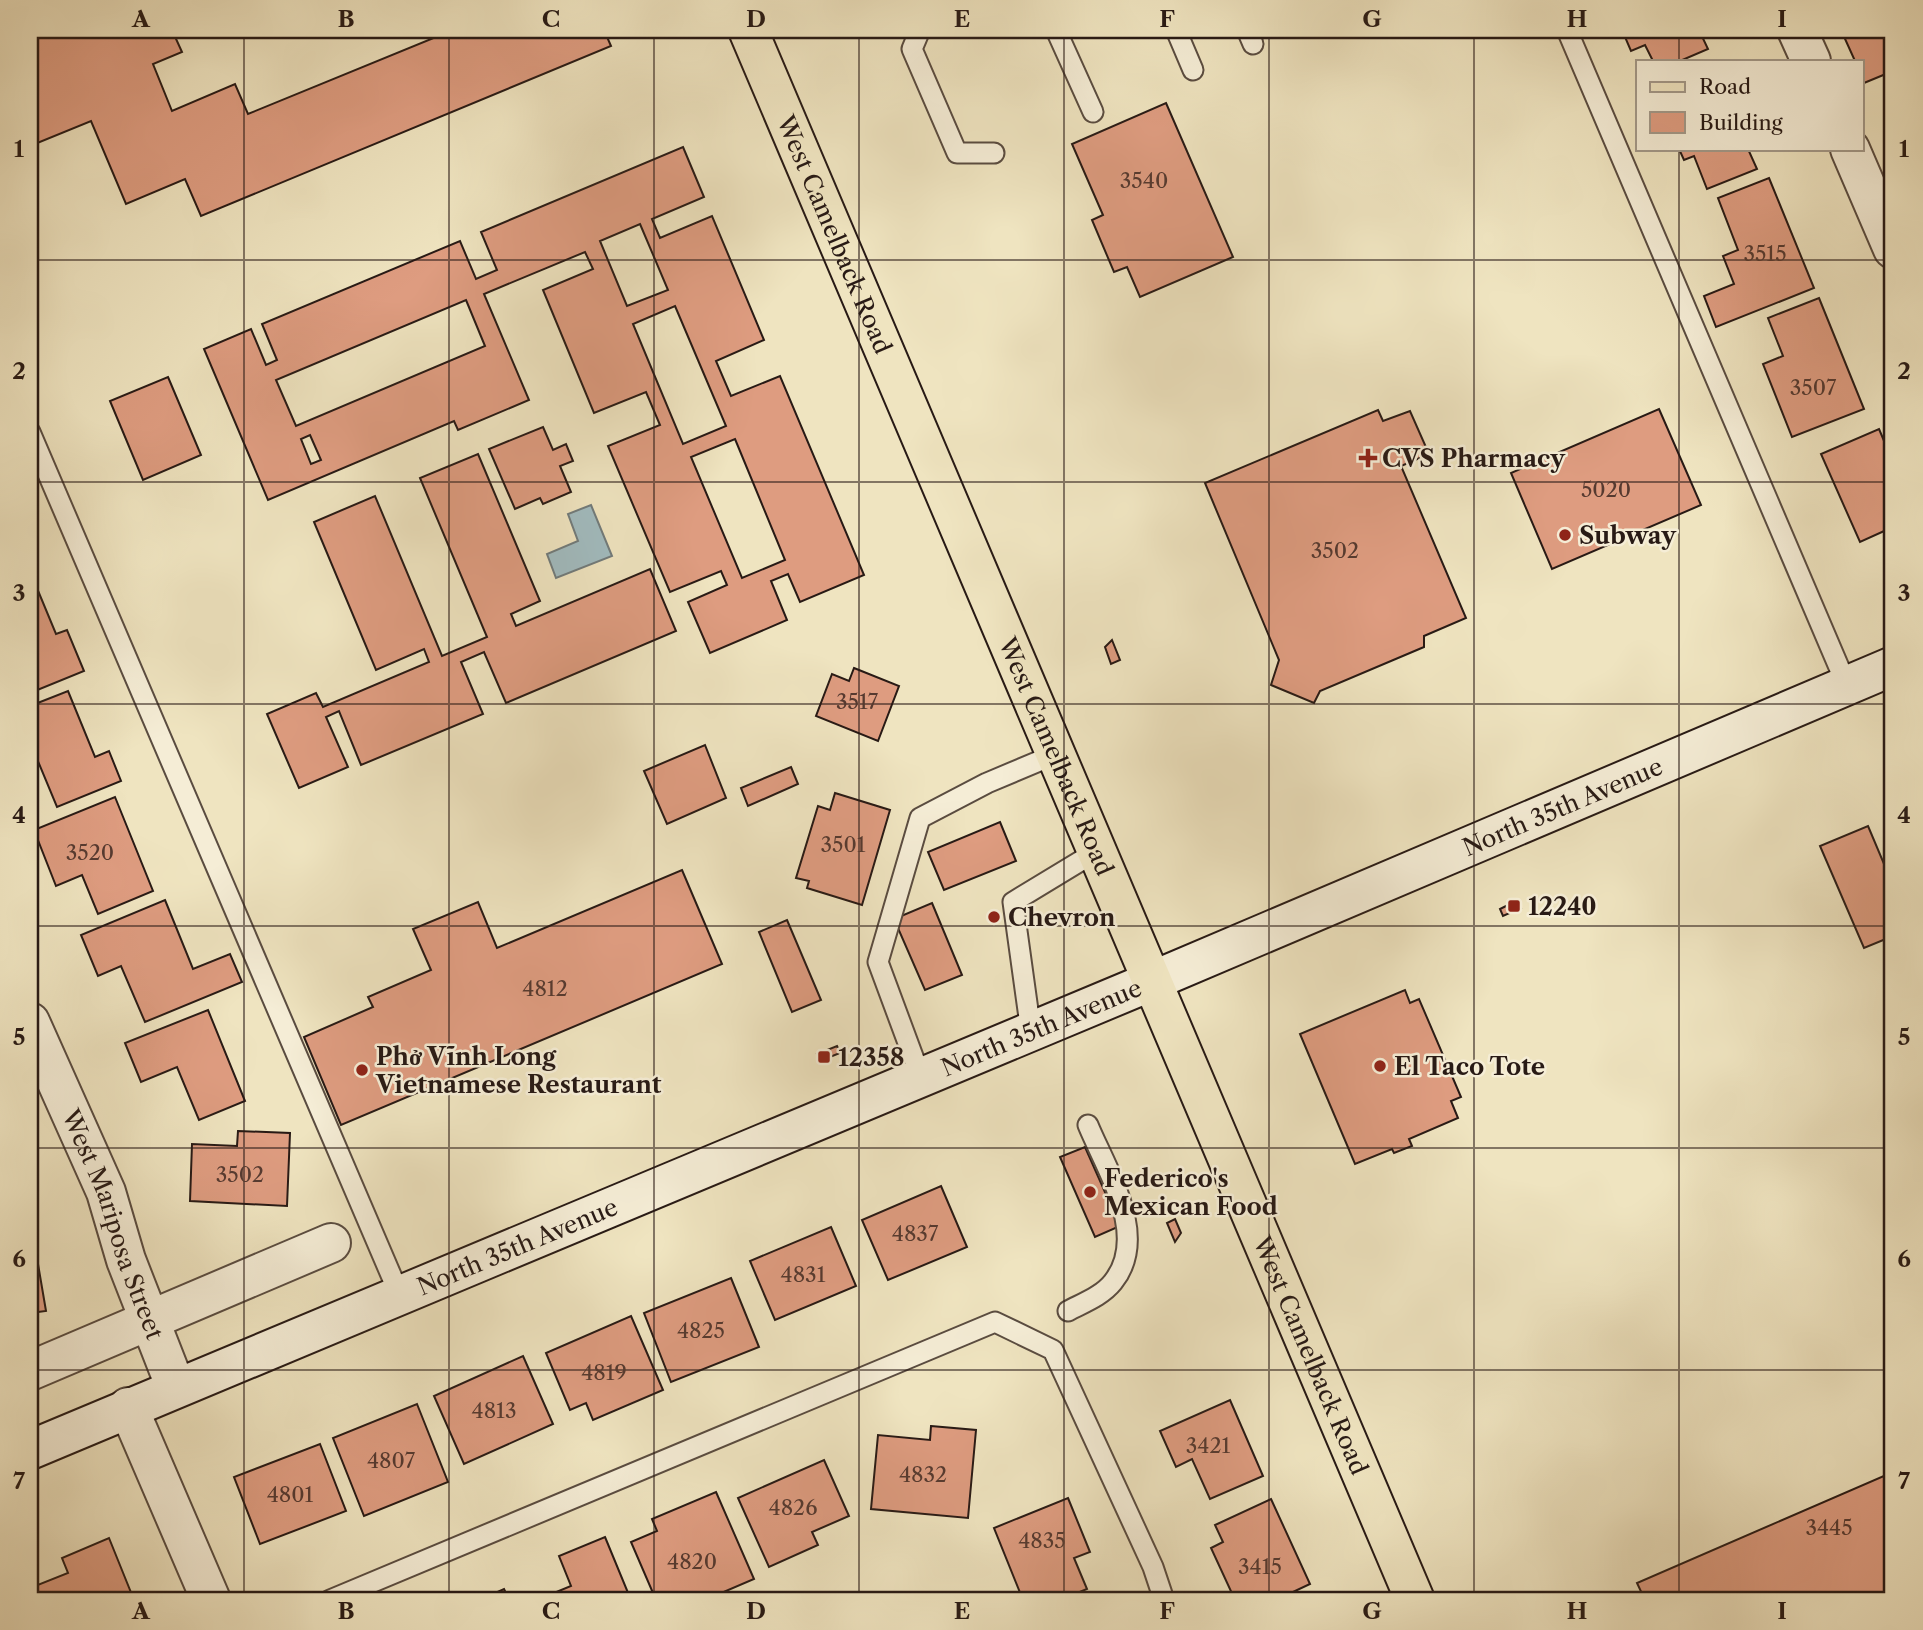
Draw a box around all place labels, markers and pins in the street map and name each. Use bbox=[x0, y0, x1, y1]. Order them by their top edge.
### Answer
place label: CVS Pharmacy bbox=[1382, 444, 1566, 473]
marker: CVS Pharmacy bbox=[1360, 450, 1376, 466]
place label: Subway bbox=[1579, 521, 1677, 550]
marker: Subway bbox=[1557, 527, 1573, 543]
place label: 12240 bbox=[1528, 892, 1597, 921]
marker: 12240 bbox=[1506, 898, 1522, 914]
place label: Chevron bbox=[1008, 903, 1116, 932]
marker: Chevron bbox=[986, 909, 1002, 925]
place label: Phở Vĩnh Long Vietnamese Restaurant bbox=[375, 1042, 662, 1099]
place label: 12358 bbox=[838, 1043, 905, 1072]
marker: 12358 bbox=[816, 1049, 832, 1065]
place label: El Taco Tote bbox=[1394, 1052, 1545, 1081]
marker: El Taco Tote bbox=[1372, 1058, 1388, 1074]
marker: Phở Vĩnh Long Vietnamese Restaurant bbox=[354, 1062, 370, 1078]
place label: Federico's Mexican Food bbox=[1104, 1164, 1278, 1221]
marker: Federico's Mexican Food bbox=[1082, 1184, 1098, 1200]

